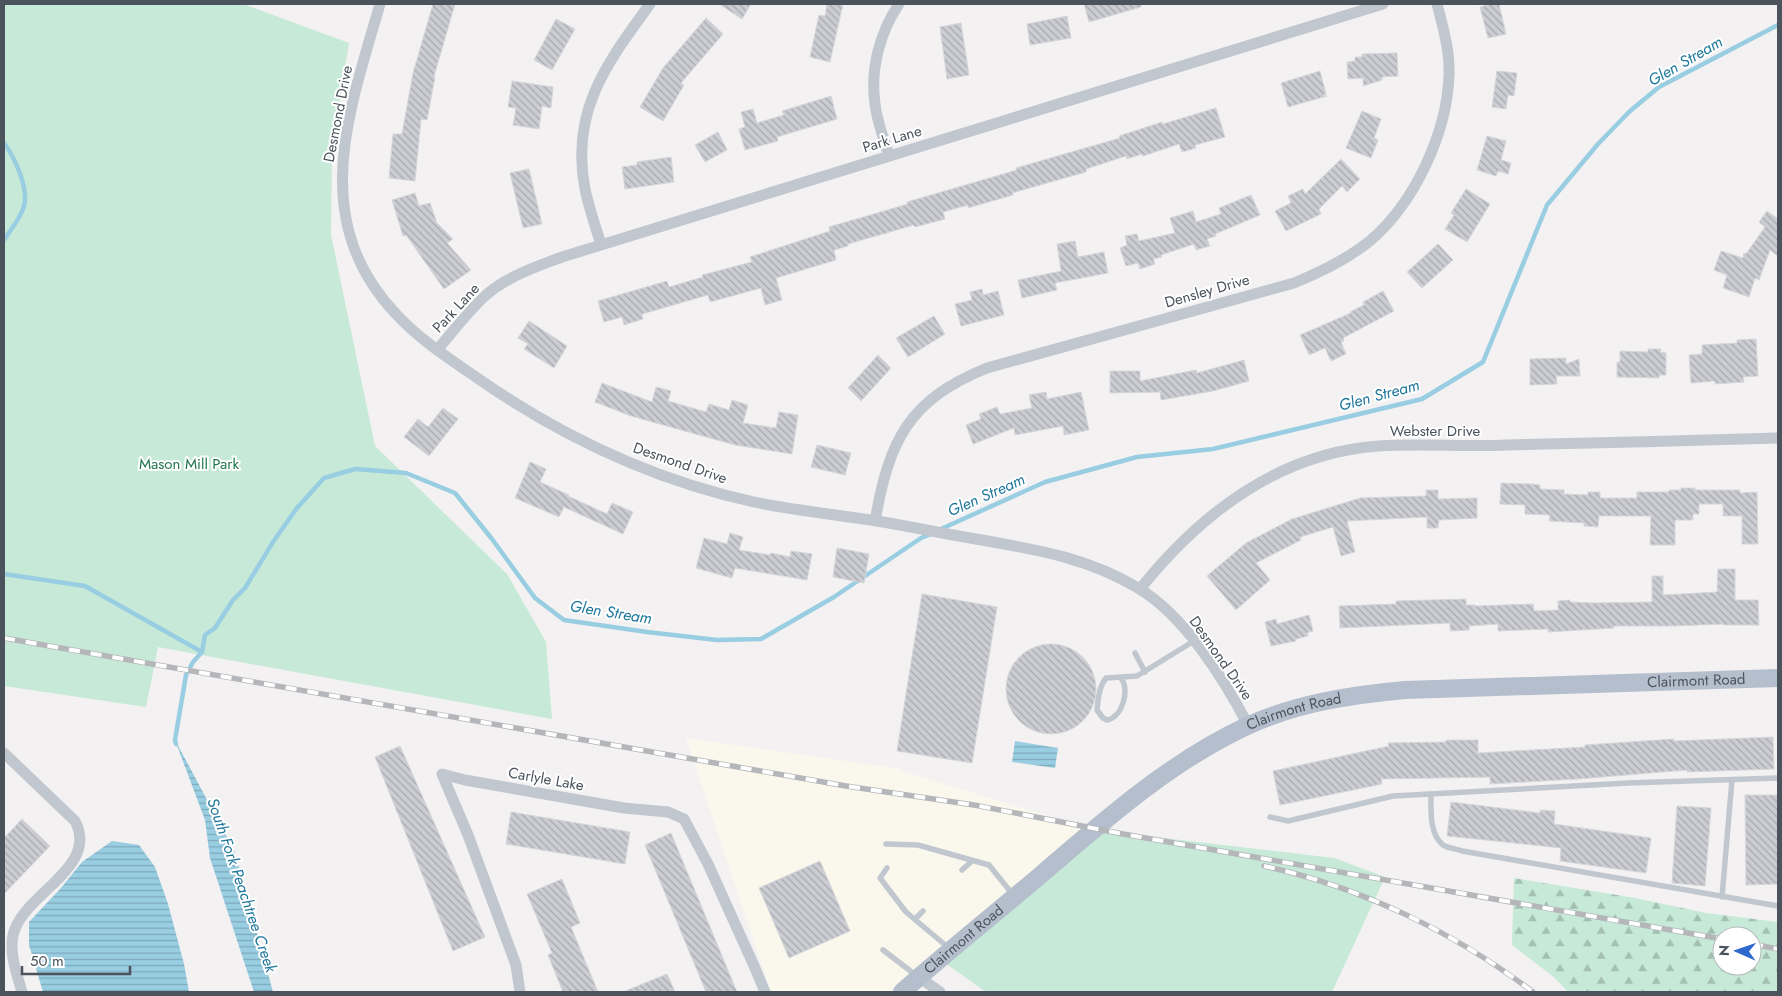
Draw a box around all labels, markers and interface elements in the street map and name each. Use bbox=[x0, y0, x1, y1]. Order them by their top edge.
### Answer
water label: Glen Stream bbox=[1643, 30, 1727, 92]
street label: Desmond Drive bbox=[318, 63, 358, 164]
street label: Park Lane bbox=[860, 120, 925, 158]
street label: Densley Drive bbox=[1162, 268, 1252, 314]
street label: Park Lane bbox=[427, 278, 485, 338]
water label: Glen Stream bbox=[1336, 373, 1422, 417]
street label: Webster Drive bbox=[1390, 420, 1480, 442]
street label: Desmond Drive bbox=[630, 437, 730, 489]
park label: Mason Mill Park bbox=[139, 453, 239, 475]
water label: Glen Stream bbox=[943, 468, 1029, 522]
water label: Glen Stream bbox=[568, 594, 654, 630]
street label: Desmond Drive bbox=[1184, 611, 1258, 705]
street label: Clairmont Road bbox=[1647, 668, 1746, 693]
street label: Clairmont Road bbox=[1243, 687, 1343, 736]
street label: Carlyle Lake bbox=[506, 762, 586, 797]
water label: South Fork Peachtree Creek bbox=[201, 795, 283, 976]
street label: Clairmont Road bbox=[919, 899, 1008, 979]
north arrow bbox=[1712, 926, 1762, 976]
scale bar bbox=[22, 944, 130, 976]
text: N bbox=[1714, 945, 1734, 956]
text: 50 m bbox=[30, 950, 64, 972]

